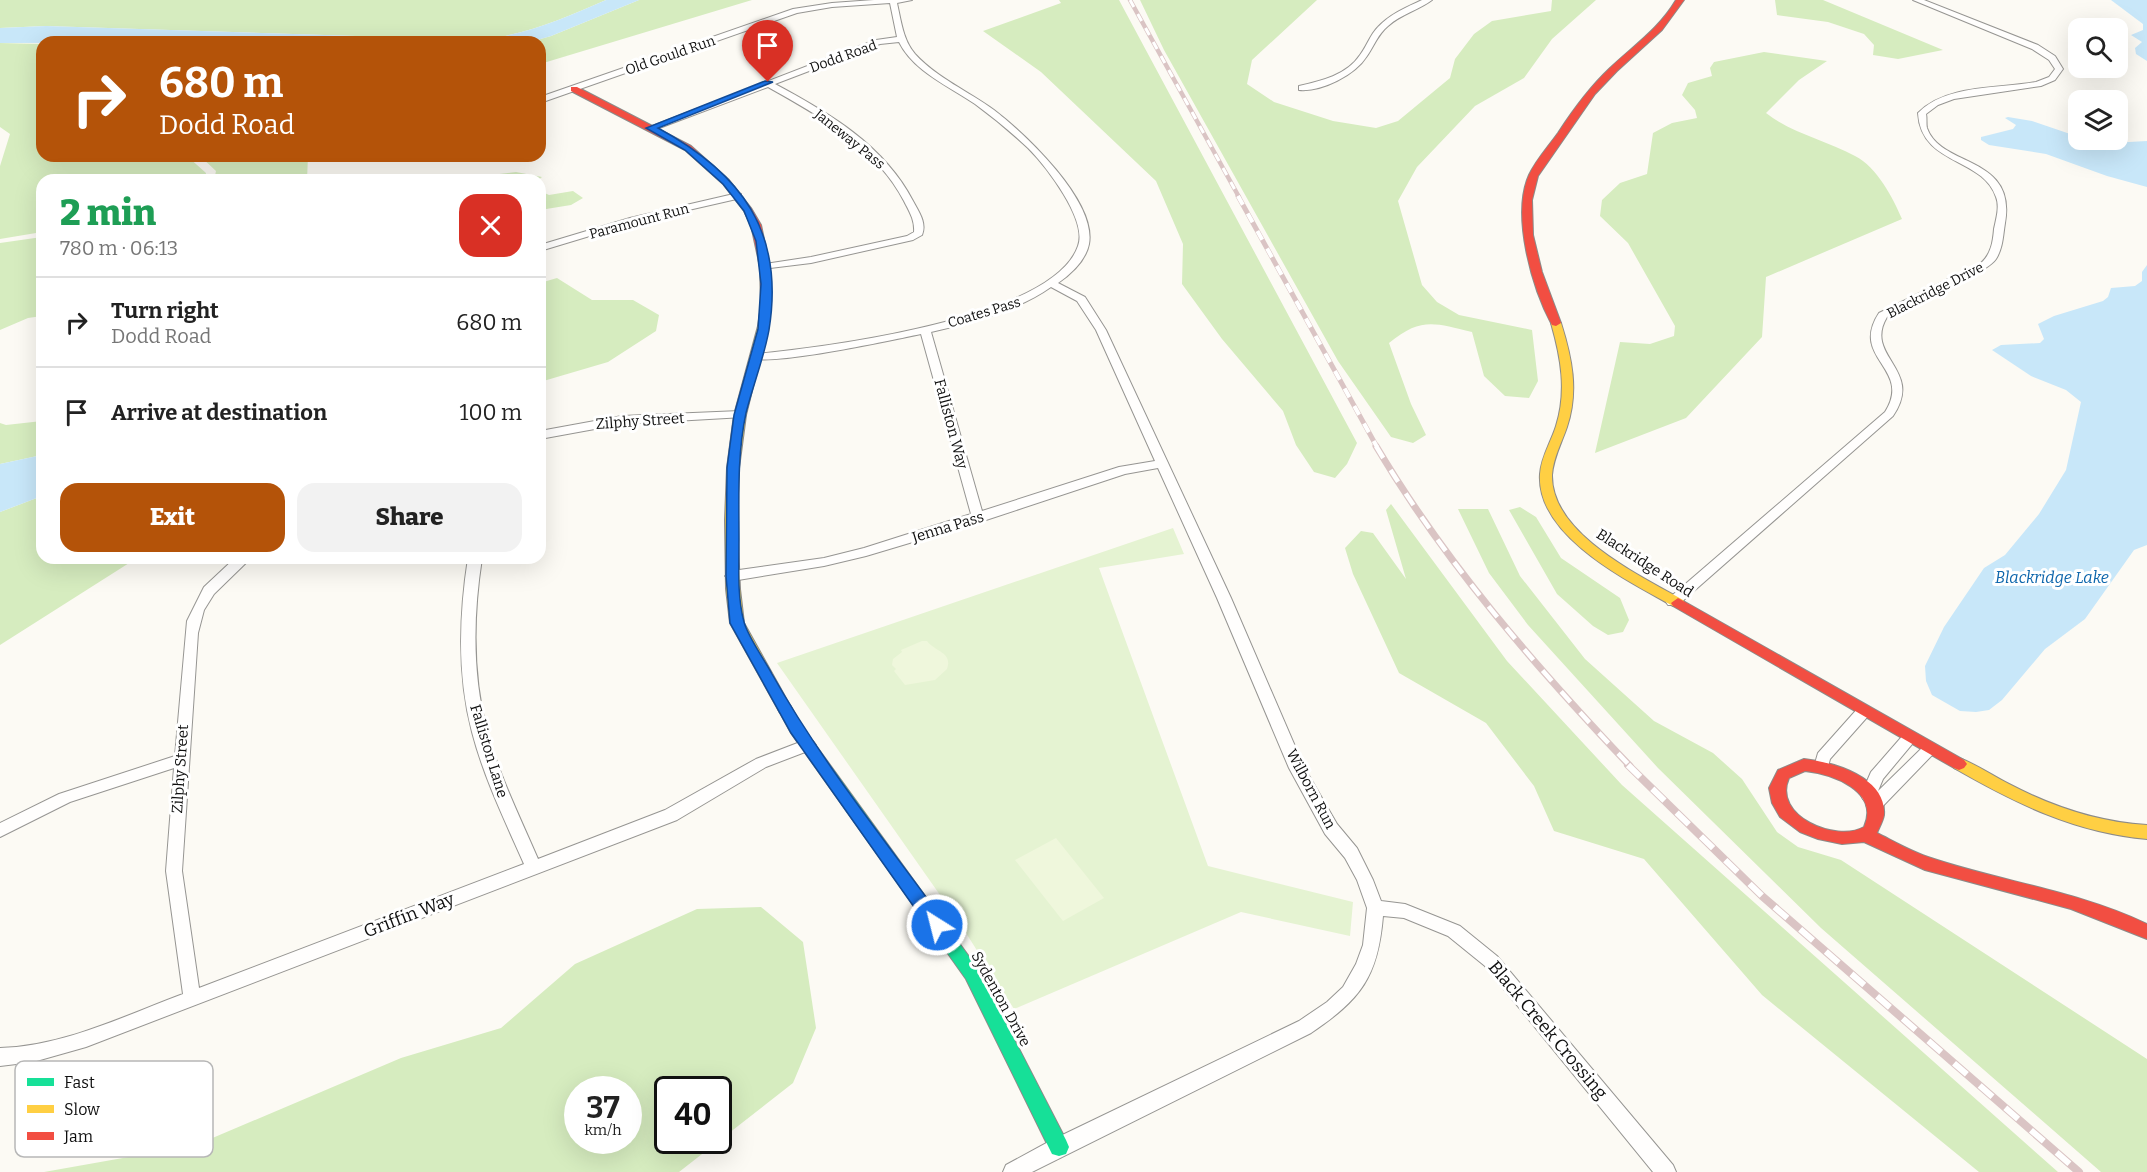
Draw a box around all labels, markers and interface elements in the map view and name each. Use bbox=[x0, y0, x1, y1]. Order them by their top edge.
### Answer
map controls bbox=[2068, 18, 2128, 150]
button: search bbox=[2068, 18, 2128, 78]
pin bbox=[742, 20, 793, 82]
icon: arrive bbox=[751, 29, 784, 62]
street label: Old Gould Run bbox=[623, 32, 718, 79]
street label: Dodd Road bbox=[807, 36, 879, 76]
text: 680 m bbox=[159, 58, 283, 108]
icon: right bbox=[60, 60, 138, 138]
button: layers bbox=[2068, 90, 2128, 150]
street label: Janeway Pass bbox=[810, 105, 888, 173]
text: Dodd Road bbox=[159, 109, 295, 141]
text: 2 min bbox=[60, 191, 156, 235]
button: close bbox=[459, 194, 522, 257]
street label: Paramount Run bbox=[587, 200, 691, 243]
text: 780 m · 06:13 bbox=[60, 236, 178, 260]
street label: Blackridge Drive bbox=[1884, 259, 1986, 322]
street label: Coates Pass bbox=[946, 293, 1023, 332]
text: Turn right bbox=[111, 297, 219, 324]
icon: right bbox=[60, 306, 93, 339]
text: 680 m bbox=[456, 309, 522, 336]
text: Dodd Road bbox=[111, 324, 211, 348]
street label: Falliston Way bbox=[930, 377, 972, 471]
icon: arrive bbox=[60, 396, 93, 429]
text: Arrive at destination bbox=[111, 399, 327, 426]
text: 100 m bbox=[459, 399, 522, 426]
street label: Zilphy Street bbox=[595, 409, 686, 433]
button: Exit bbox=[60, 483, 285, 552]
button: Share bbox=[297, 483, 522, 552]
street label: Jenna Pass bbox=[909, 508, 986, 547]
street label: Blackridge Road bbox=[1593, 525, 1697, 601]
water label: Blackridge Lake bbox=[1995, 568, 2109, 587]
street label: Falliston Lane bbox=[466, 702, 512, 800]
street label: Zilphy Street bbox=[168, 723, 192, 814]
street label: Wilborn Run bbox=[1282, 746, 1340, 833]
street label: Griffin Way bbox=[361, 887, 458, 942]
position arrow bbox=[905, 893, 969, 957]
street label: Sydenton Drive bbox=[967, 948, 1035, 1050]
street label: Black Creek Crossing bbox=[1484, 956, 1612, 1104]
legend bbox=[15, 1061, 213, 1157]
text: Fast bbox=[64, 1073, 95, 1092]
speed limit sign: 40 bbox=[654, 1076, 732, 1154]
text: 37 bbox=[586, 1090, 620, 1126]
text: Slow bbox=[64, 1100, 100, 1119]
text: km/h bbox=[584, 1121, 622, 1139]
text: Jam bbox=[63, 1127, 93, 1146]

